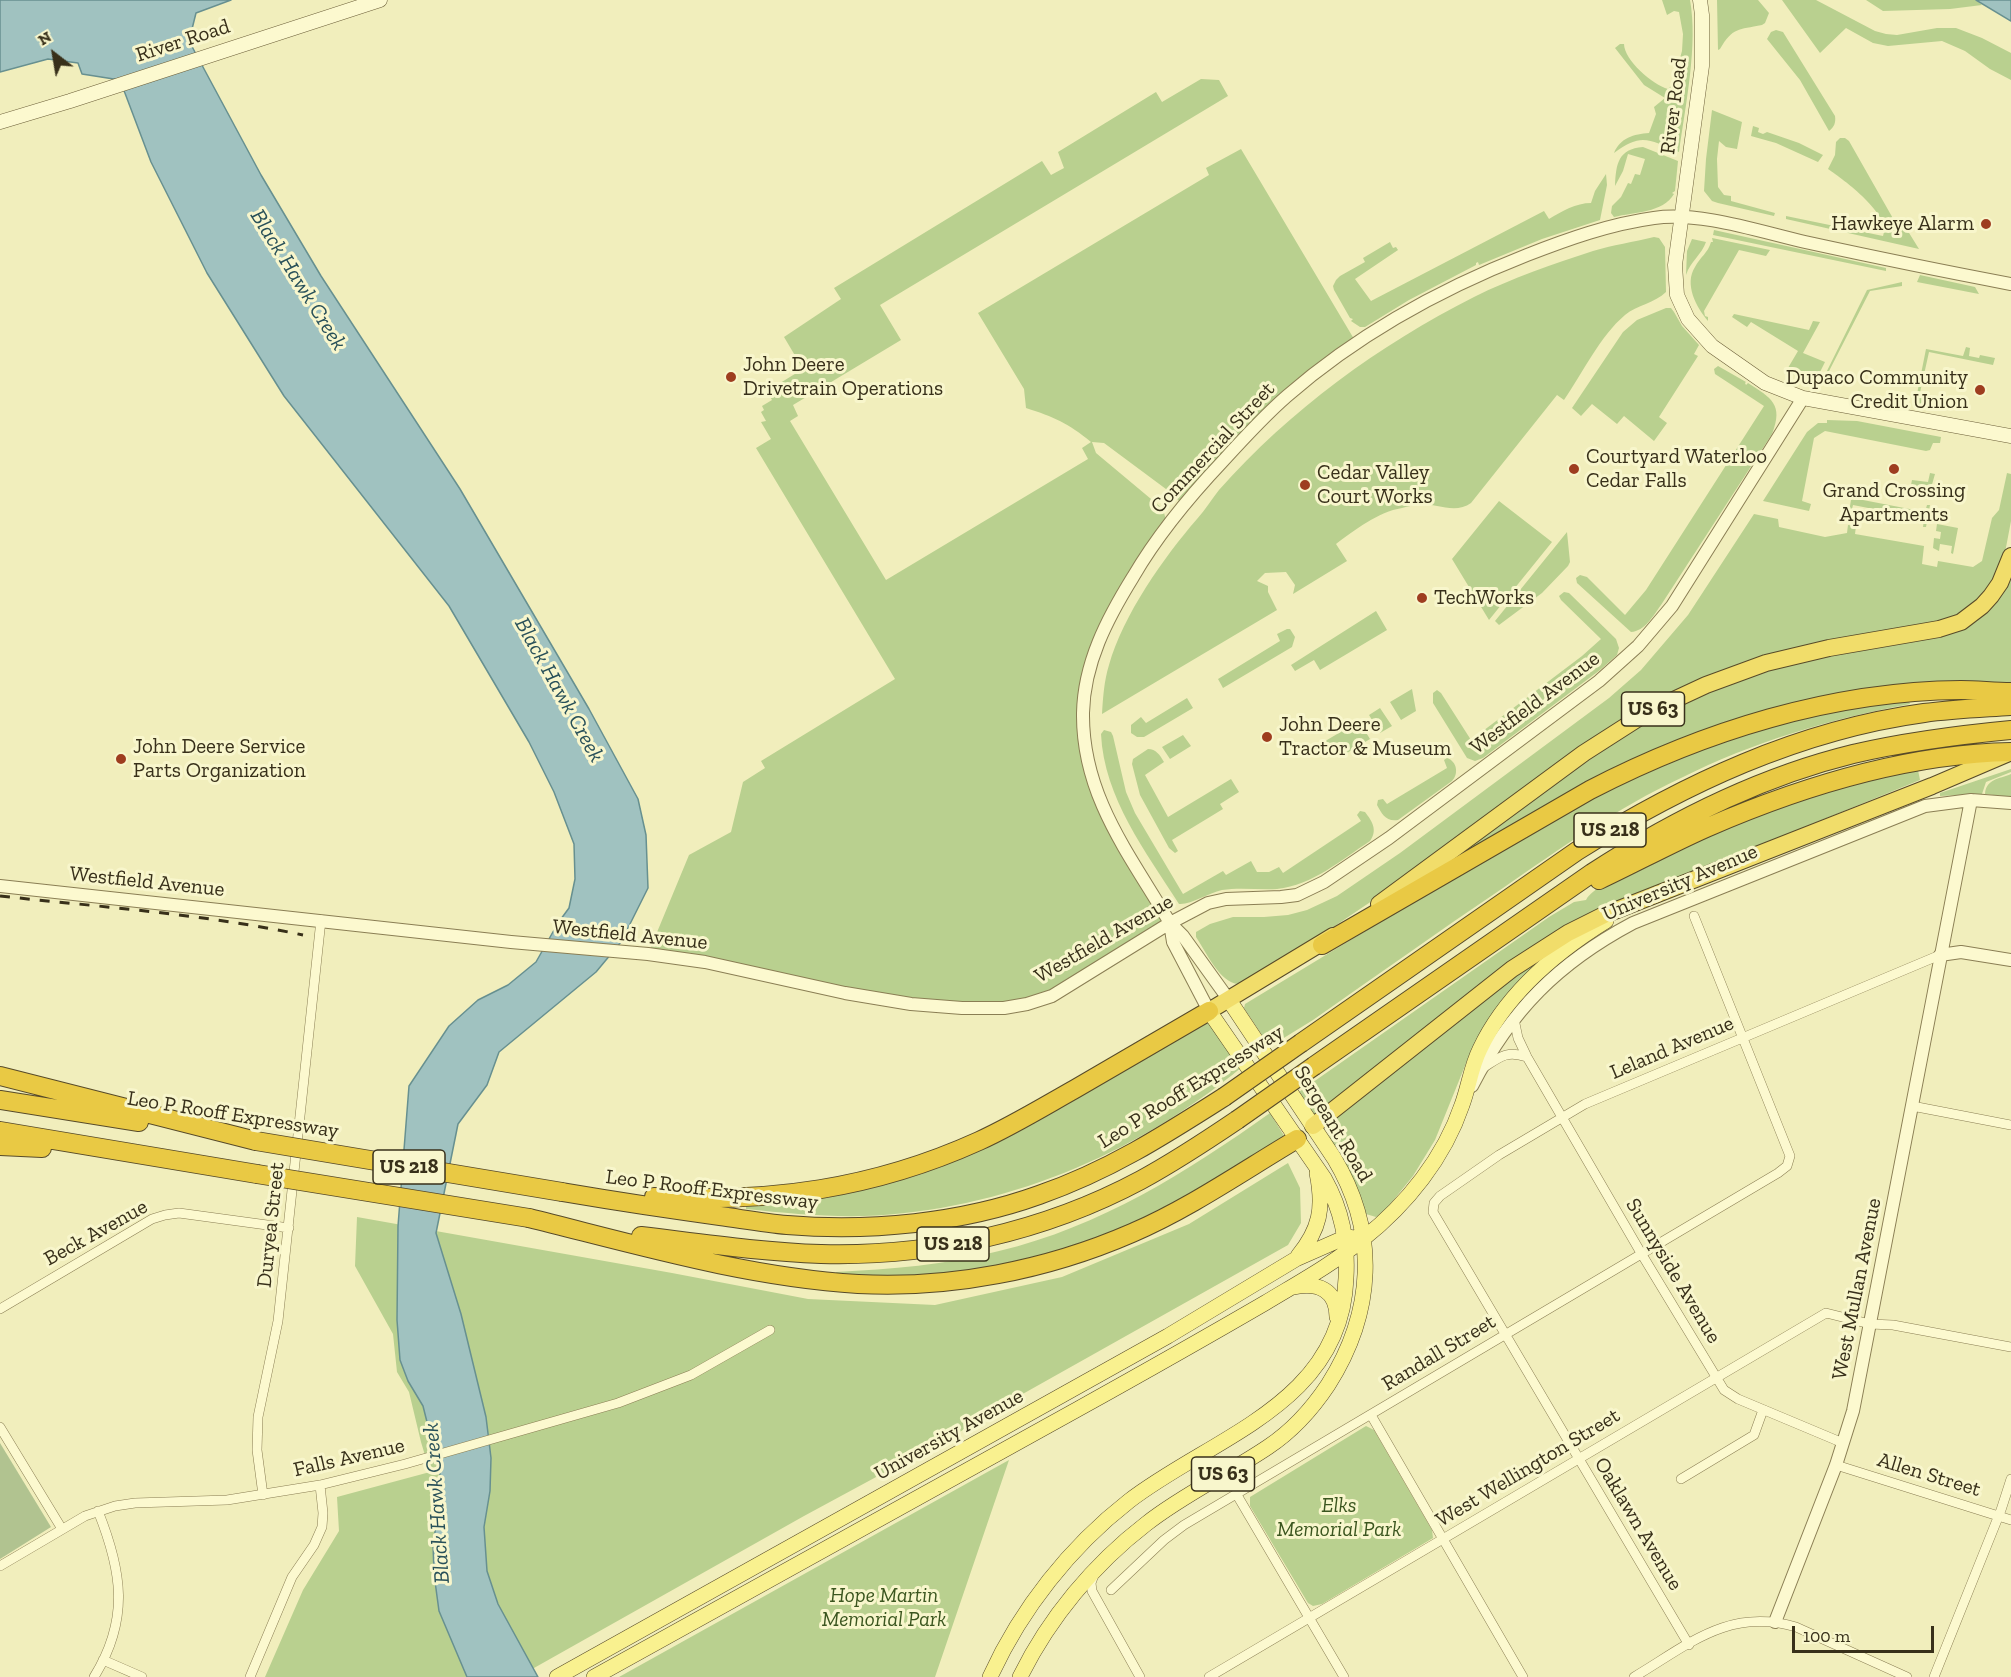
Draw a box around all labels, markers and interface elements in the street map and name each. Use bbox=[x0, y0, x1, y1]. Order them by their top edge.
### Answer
street label: River Road bbox=[133, 14, 233, 68]
north arrow bbox=[24, 24, 84, 84]
text: N bbox=[34, 27, 55, 49]
street label: River Road bbox=[1656, 56, 1692, 156]
water label: Black Hawk Creek bbox=[244, 205, 352, 355]
place label: Hawkeye Alarm bbox=[1831, 211, 1974, 237]
marker: Hawkeye Alarm bbox=[1979, 217, 1993, 231]
place label: John Deere Drivetrain Operations bbox=[743, 352, 943, 402]
place label: Dupaco Community Credit Union bbox=[1786, 365, 1968, 415]
marker: John Deere Drivetrain Operations bbox=[724, 370, 738, 384]
street label: Commercial Street bbox=[1146, 377, 1280, 519]
marker: Dupaco Community Credit Union bbox=[1973, 383, 1987, 397]
place label: Courtyard Waterloo Cedar Falls bbox=[1586, 444, 1767, 494]
place label: Cedar Valley Court Works bbox=[1317, 460, 1433, 510]
marker: Courtyard Waterloo Cedar Falls bbox=[1567, 462, 1581, 476]
marker: Grand Crossing Apartments bbox=[1887, 462, 1901, 476]
marker: Cedar Valley Court Works bbox=[1298, 478, 1312, 492]
place label: Grand Crossing Apartments bbox=[1823, 478, 1965, 528]
place label: TechWorks bbox=[1434, 585, 1534, 611]
marker: TechWorks bbox=[1415, 591, 1429, 605]
water label: Black Hawk Creek bbox=[508, 613, 610, 767]
street label: Westfield Avenue bbox=[1465, 646, 1605, 760]
road number: US 63 bbox=[1622, 692, 1684, 726]
place label: John Deere Tractor & Museum bbox=[1279, 712, 1451, 762]
marker: John Deere Tractor & Museum bbox=[1260, 730, 1274, 744]
place label: John Deere Service Parts Organization bbox=[133, 734, 306, 784]
marker: John Deere Service Parts Organization bbox=[114, 752, 128, 766]
road number: US 218 bbox=[1574, 813, 1646, 847]
street label: University Avenue bbox=[1599, 839, 1761, 927]
street label: Westfield Avenue bbox=[68, 861, 226, 903]
street label: Westfield Avenue bbox=[1030, 889, 1178, 989]
street label: Westfield Avenue bbox=[551, 914, 709, 956]
street label: Leland Avenue bbox=[1606, 1011, 1738, 1085]
street label: Leo P Rooff Expressway bbox=[1094, 1020, 1288, 1154]
street label: Sergeant Road bbox=[1288, 1061, 1378, 1187]
street label: Leo P Rooff Expressway bbox=[125, 1086, 341, 1144]
road number: US 218 bbox=[373, 1150, 445, 1184]
street label: Duryea Street bbox=[252, 1161, 290, 1289]
street label: Leo P Rooff Expressway bbox=[604, 1164, 820, 1216]
street label: Beck Avenue bbox=[40, 1194, 152, 1272]
street label: Sunnyside Avenue bbox=[1620, 1194, 1726, 1348]
street label: West Mullan Avenue bbox=[1827, 1196, 1887, 1382]
road number: US 218 bbox=[917, 1227, 989, 1261]
street label: Randall Street bbox=[1378, 1309, 1500, 1397]
street label: University Avenue bbox=[870, 1384, 1028, 1486]
street label: West Wellington Street bbox=[1431, 1403, 1625, 1533]
water label: Black Hawk Creek bbox=[418, 1422, 456, 1584]
street label: Falls Avenue bbox=[291, 1433, 407, 1483]
street label: Allen Street bbox=[1874, 1447, 1984, 1503]
street label: Oaklawn Avenue bbox=[1588, 1453, 1688, 1595]
road number: US 63 bbox=[1192, 1457, 1254, 1491]
park label: Elks Memorial Park bbox=[1277, 1493, 1401, 1543]
park label: Hope Martin Memorial Park bbox=[822, 1583, 946, 1633]
scale bar bbox=[1795, 1614, 1938, 1652]
text: 100 m bbox=[1803, 1625, 1850, 1647]

